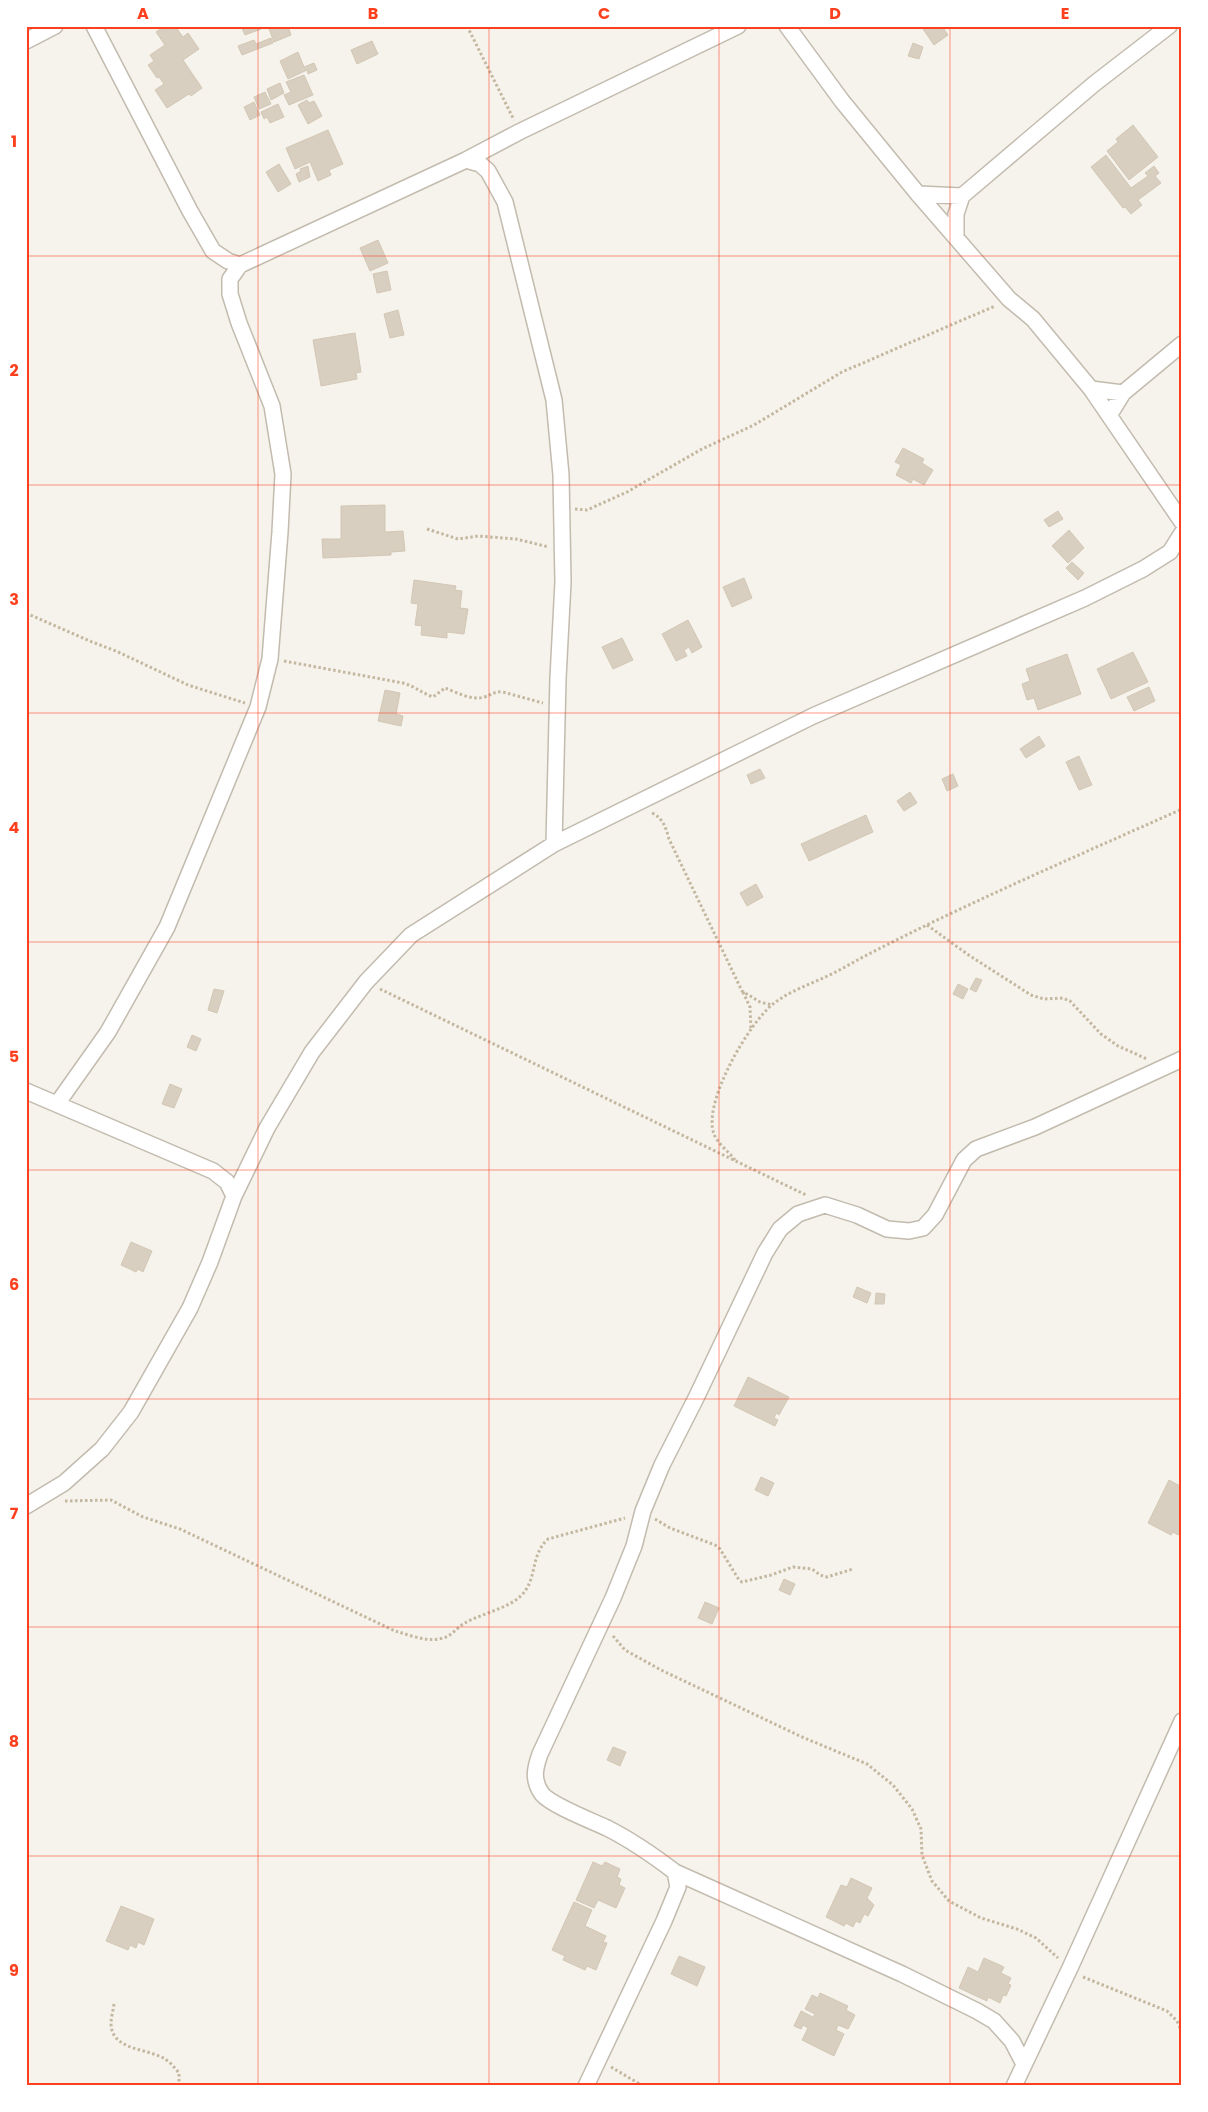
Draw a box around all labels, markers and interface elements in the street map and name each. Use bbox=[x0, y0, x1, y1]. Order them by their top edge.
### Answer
text: A bbox=[137, 2, 149, 25]
text: B bbox=[368, 2, 378, 25]
text: C bbox=[598, 2, 610, 25]
text: D bbox=[829, 2, 841, 25]
text: E bbox=[1061, 2, 1069, 25]
text: 1 bbox=[11, 130, 17, 153]
text: 2 bbox=[9, 359, 19, 382]
text: 3 bbox=[9, 588, 19, 611]
text: 4 bbox=[9, 816, 20, 839]
text: 5 bbox=[9, 1045, 19, 1068]
text: 6 bbox=[9, 1273, 19, 1296]
text: 7 bbox=[10, 1502, 19, 1525]
text: 8 bbox=[9, 1730, 19, 1753]
text: 9 bbox=[9, 1959, 19, 1982]

